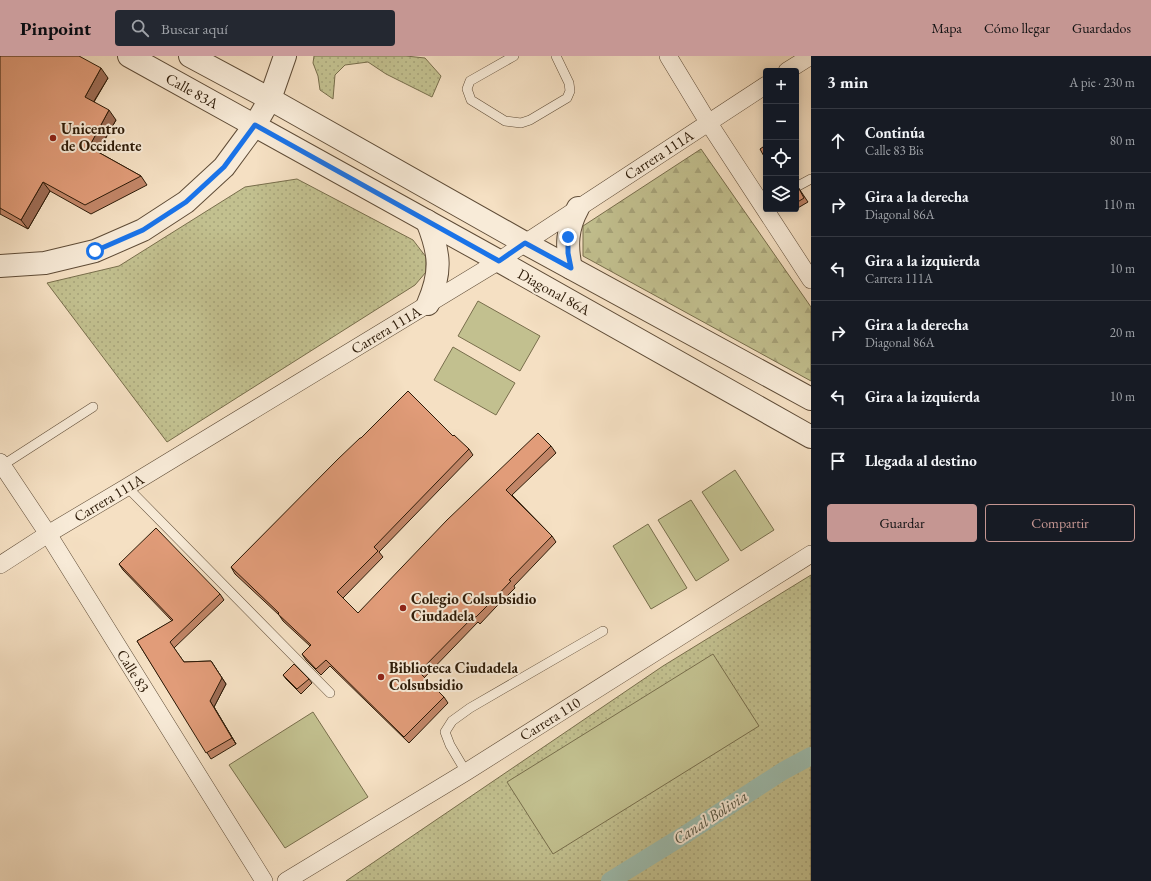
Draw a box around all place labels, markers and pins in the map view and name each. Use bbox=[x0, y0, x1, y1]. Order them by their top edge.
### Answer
place label: Unicentro de Occidente bbox=[61, 119, 141, 155]
marker: Unicentro de Occidente bbox=[48, 133, 58, 143]
place label: Colegio Colsubsidio Ciudadela bbox=[411, 589, 537, 625]
marker: Colegio Colsubsidio Ciudadela bbox=[398, 603, 408, 613]
place label: Biblioteca Ciudadela Colsubsidio bbox=[389, 658, 519, 694]
marker: Biblioteca Ciudadela Colsubsidio bbox=[376, 672, 386, 682]

